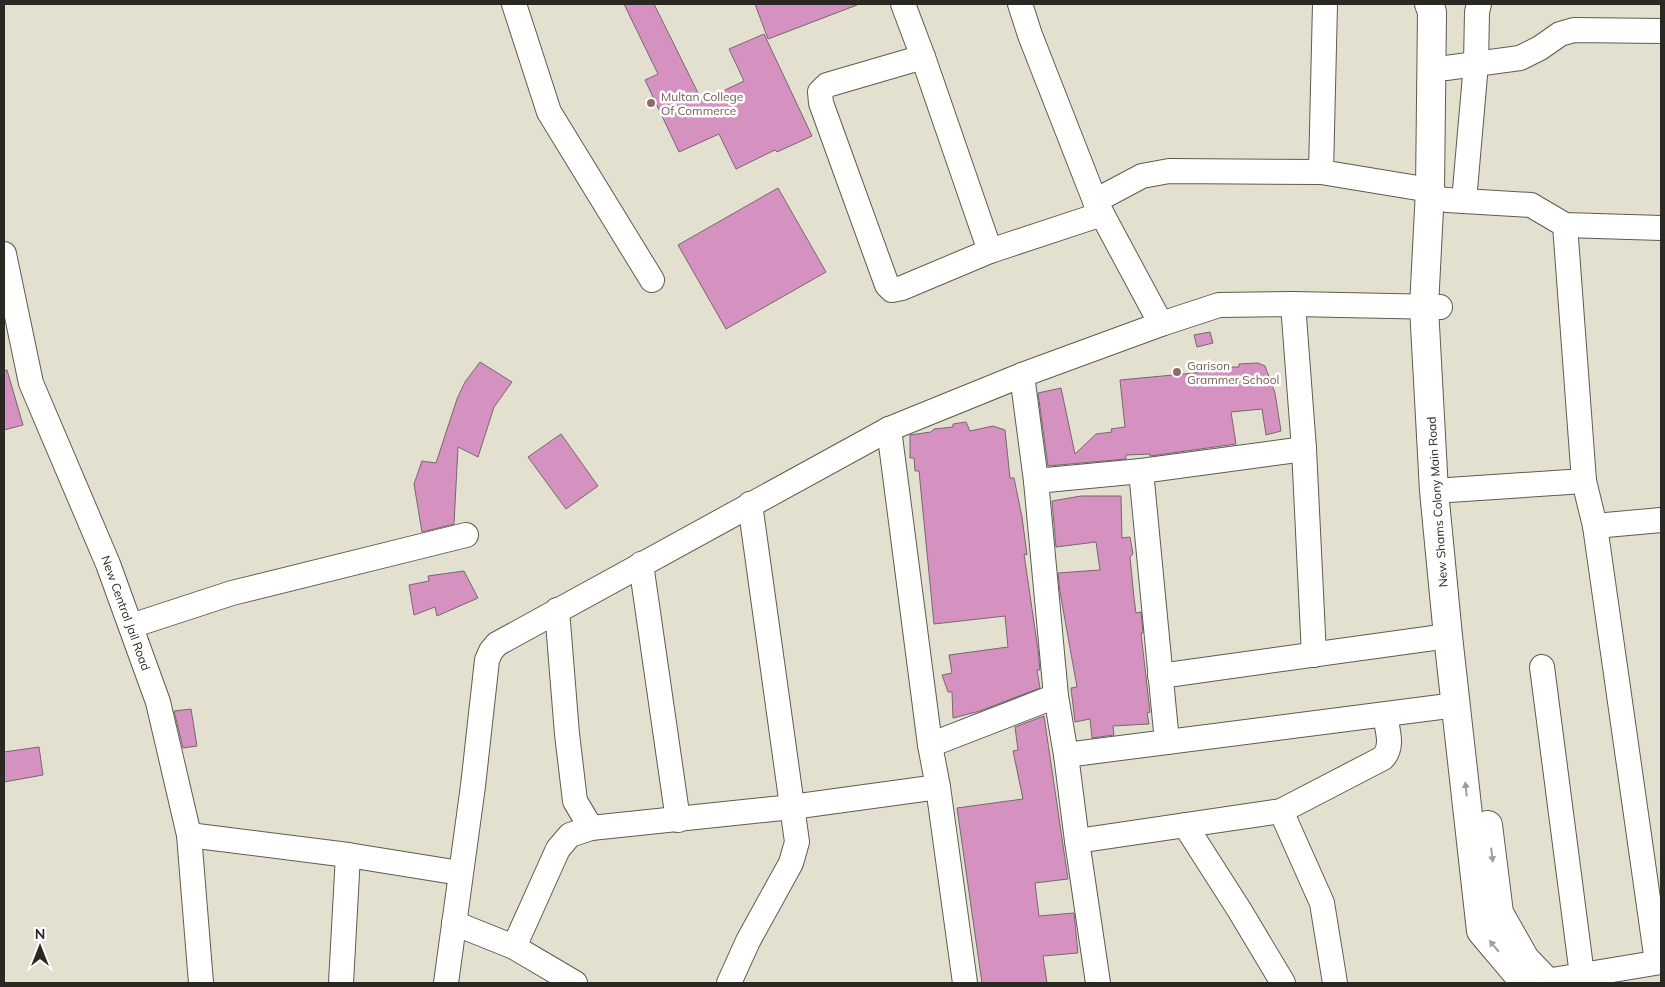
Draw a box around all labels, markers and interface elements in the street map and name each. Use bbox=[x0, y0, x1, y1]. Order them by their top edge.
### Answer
place label: Multan College Of Commerce bbox=[661, 89, 743, 118]
marker: Multan College Of Commerce bbox=[645, 97, 657, 109]
place label: Garison Grammer School bbox=[1187, 358, 1279, 387]
marker: Garison Grammer School bbox=[1171, 366, 1183, 378]
street label: New Shams Colony Main Road bbox=[1424, 416, 1450, 588]
street label: New Central Jail Road bbox=[98, 553, 154, 673]
one-way arrow bbox=[1461, 781, 1469, 797]
one-way arrow bbox=[1488, 847, 1496, 863]
north arrow bbox=[15, 922, 65, 972]
text: N bbox=[35, 925, 45, 943]
one-way arrow bbox=[1489, 940, 1500, 952]

